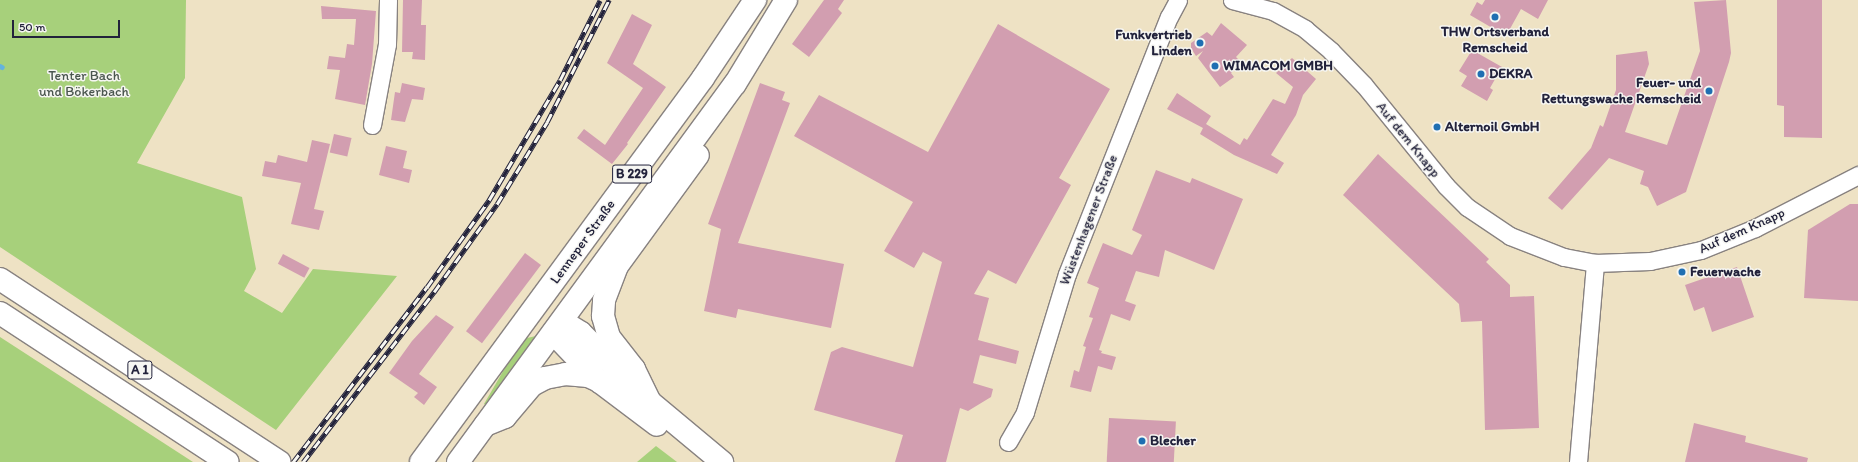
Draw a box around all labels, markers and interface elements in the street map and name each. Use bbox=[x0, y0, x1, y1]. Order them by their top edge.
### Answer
scale bar bbox=[14, 12, 122, 38]
marker: THW Ortsverband Remscheid bbox=[1490, 12, 1500, 22]
text: 50 m bbox=[19, 20, 45, 34]
place label: THW Ortsverband Remscheid bbox=[1441, 24, 1549, 56]
place label: Funkvertrieb Linden bbox=[1115, 27, 1192, 60]
marker: Funkvertrieb Linden bbox=[1195, 38, 1205, 48]
place label: WIMACOM GMBH bbox=[1223, 58, 1334, 74]
marker: WIMACOM GMBH bbox=[1210, 61, 1220, 71]
place label: DEKRA bbox=[1489, 66, 1532, 82]
park label: Tenter Bach und Bökerbach bbox=[39, 68, 129, 100]
marker: DEKRA bbox=[1476, 69, 1486, 79]
place label: Feuer- und Rettungswache Remscheid bbox=[1542, 75, 1701, 108]
marker: Feuer- und Rettungswache Remscheid bbox=[1704, 86, 1714, 96]
street label: Auf dem Knapp bbox=[1373, 99, 1443, 181]
place label: Alternoil GmbH bbox=[1445, 119, 1539, 135]
marker: Alternoil GmbH bbox=[1432, 122, 1442, 132]
street label: Wüstenhagener Straße bbox=[1056, 152, 1122, 288]
road number: B 229 bbox=[612, 163, 652, 185]
street label: Lenneper Straße bbox=[547, 197, 619, 287]
street label: Auf dem Knapp bbox=[1697, 205, 1787, 257]
place label: Feuerwache bbox=[1690, 264, 1761, 280]
marker: Feuerwache bbox=[1677, 267, 1687, 277]
road number: A 1 bbox=[127, 359, 153, 381]
place label: Blecher bbox=[1150, 433, 1196, 449]
marker: Blecher bbox=[1137, 436, 1147, 446]

